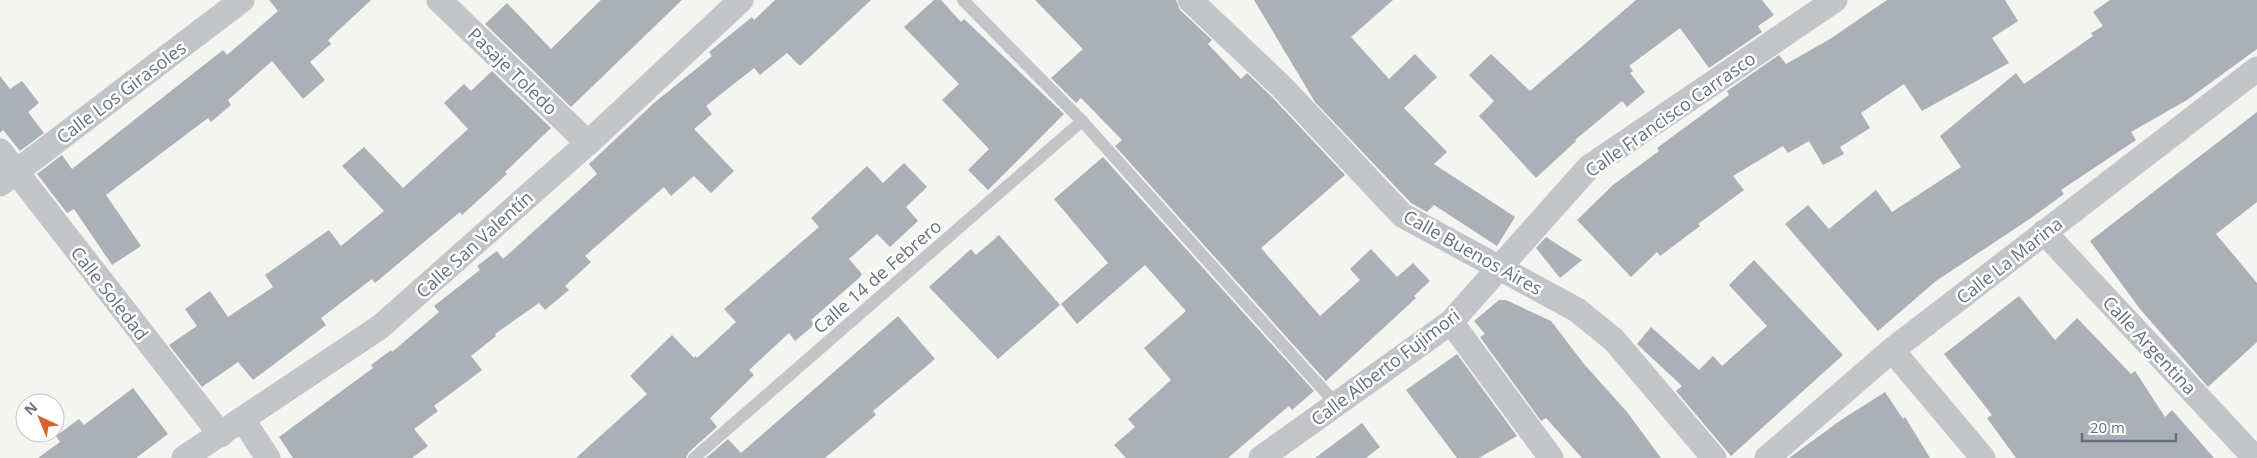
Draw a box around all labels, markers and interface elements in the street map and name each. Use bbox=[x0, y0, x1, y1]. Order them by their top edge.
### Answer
street label: Pasaje Toledo bbox=[463, 22, 563, 120]
street label: Calle Los Girasoles bbox=[51, 35, 191, 149]
street label: Calle Francisco Carrasco bbox=[1580, 46, 1760, 182]
street label: Calle San Valentín bbox=[411, 185, 537, 303]
street label: Calle Buenos Aires bbox=[1399, 204, 1547, 300]
street label: Calle La Marina bbox=[1951, 211, 2067, 309]
street label: Calle 14 de Febrero bbox=[808, 214, 946, 338]
street label: Calle Soledad bbox=[66, 241, 154, 345]
street label: Calle Argentina bbox=[2098, 290, 2202, 400]
street label: Calle Alberto Fujimori bbox=[1306, 303, 1464, 431]
north arrow bbox=[15, 393, 65, 443]
text: N bbox=[20, 397, 41, 419]
scale bar bbox=[2082, 410, 2176, 442]
text: 20 m bbox=[2090, 417, 2125, 437]

